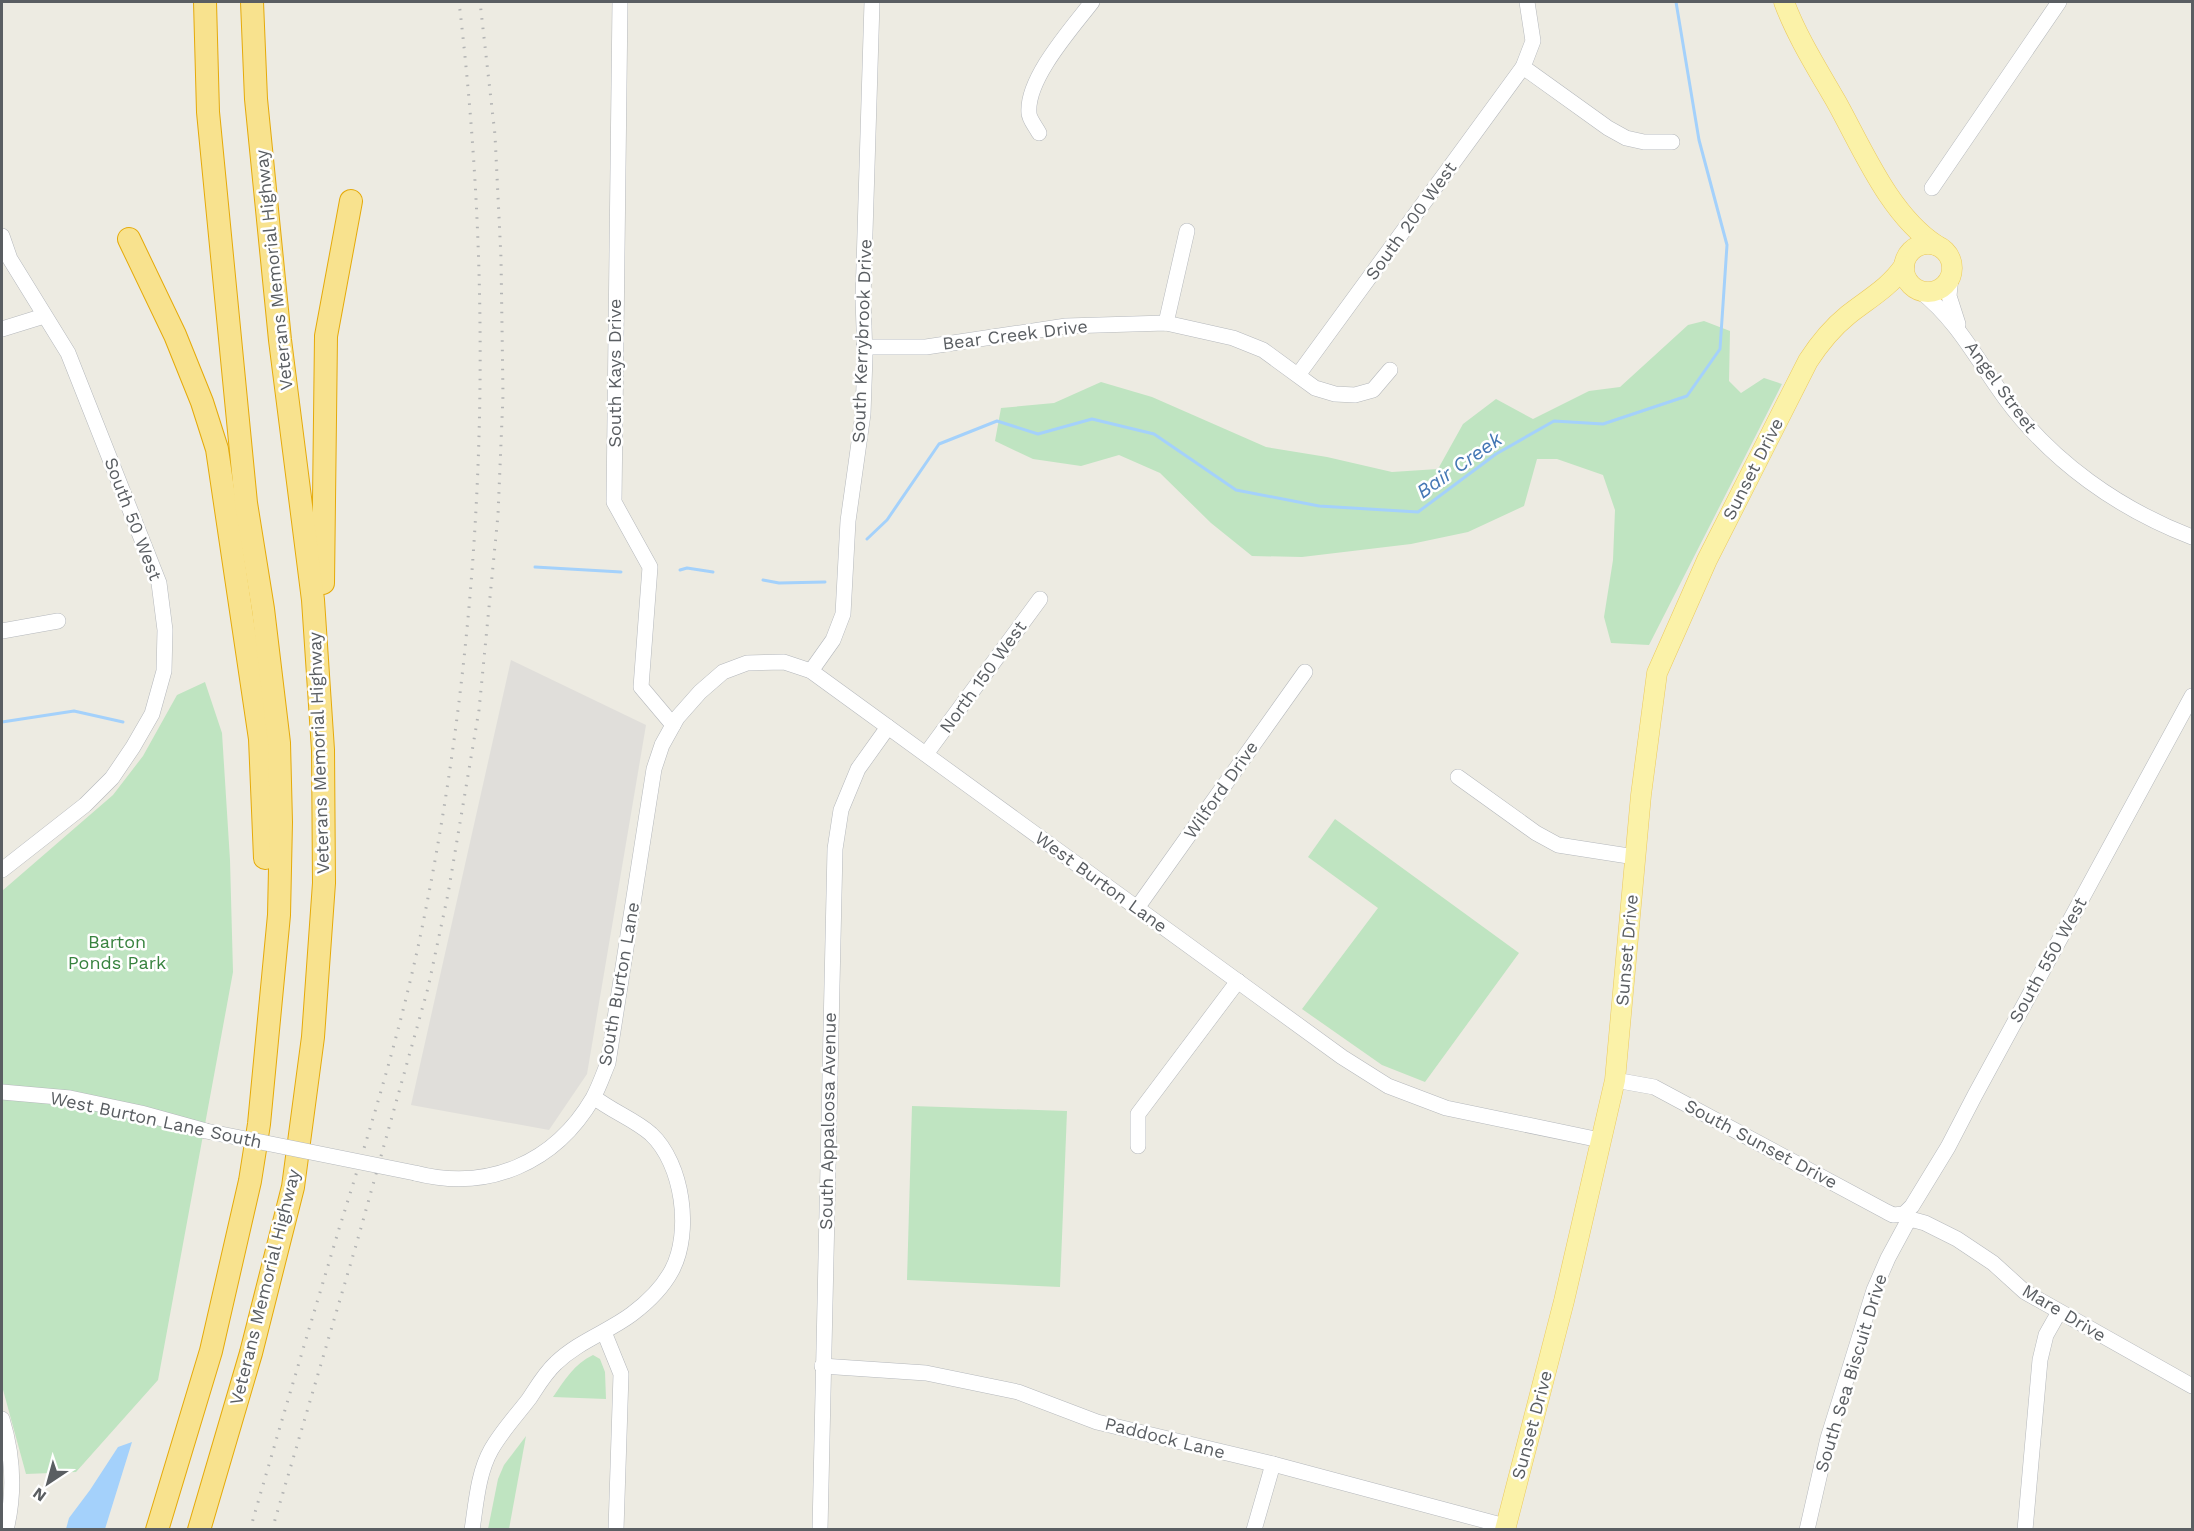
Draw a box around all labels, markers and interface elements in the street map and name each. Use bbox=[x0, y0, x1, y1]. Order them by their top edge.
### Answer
street label: Veterans Memorial Highway bbox=[250, 148, 297, 392]
street label: South 200 West bbox=[1361, 157, 1461, 284]
street label: South Kerrybrook Drive bbox=[847, 239, 876, 443]
street label: South Kays Drive bbox=[604, 299, 625, 447]
street label: Bear Creek Drive bbox=[941, 315, 1089, 354]
street label: Angel Street bbox=[1961, 337, 2042, 437]
street label: Sunset Drive bbox=[1718, 414, 1787, 523]
water label: Bair Creek bbox=[1412, 426, 1507, 503]
street label: South 50 West bbox=[100, 454, 167, 584]
street label: North 150 West bbox=[935, 616, 1031, 737]
street label: Veterans Memorial Highway bbox=[304, 631, 333, 874]
street label: Wilford Drive bbox=[1179, 737, 1262, 843]
street label: West Burton Lane bbox=[1031, 827, 1171, 937]
street label: Sunset Drive bbox=[1611, 893, 1642, 1007]
street label: South 550 West bbox=[2004, 893, 2091, 1026]
street label: South Burton Lane bbox=[594, 900, 643, 1067]
park label: Barton Ponds Park bbox=[68, 931, 166, 973]
street label: South Appaloosa Avenue bbox=[815, 1012, 840, 1230]
street label: West Burton Lane South bbox=[48, 1087, 264, 1152]
street label: South Sunset Drive bbox=[1681, 1094, 1841, 1193]
street label: Veterans Memorial Highway bbox=[225, 1166, 304, 1407]
street label: South Sea Biscuit Drive bbox=[1810, 1271, 1891, 1475]
street label: Mare Drive bbox=[2019, 1279, 2110, 1346]
street label: Sunset Drive bbox=[1507, 1368, 1556, 1482]
street label: Paddock Lane bbox=[1103, 1412, 1227, 1463]
north arrow bbox=[18, 1453, 78, 1513]
text: N bbox=[29, 1484, 50, 1506]

